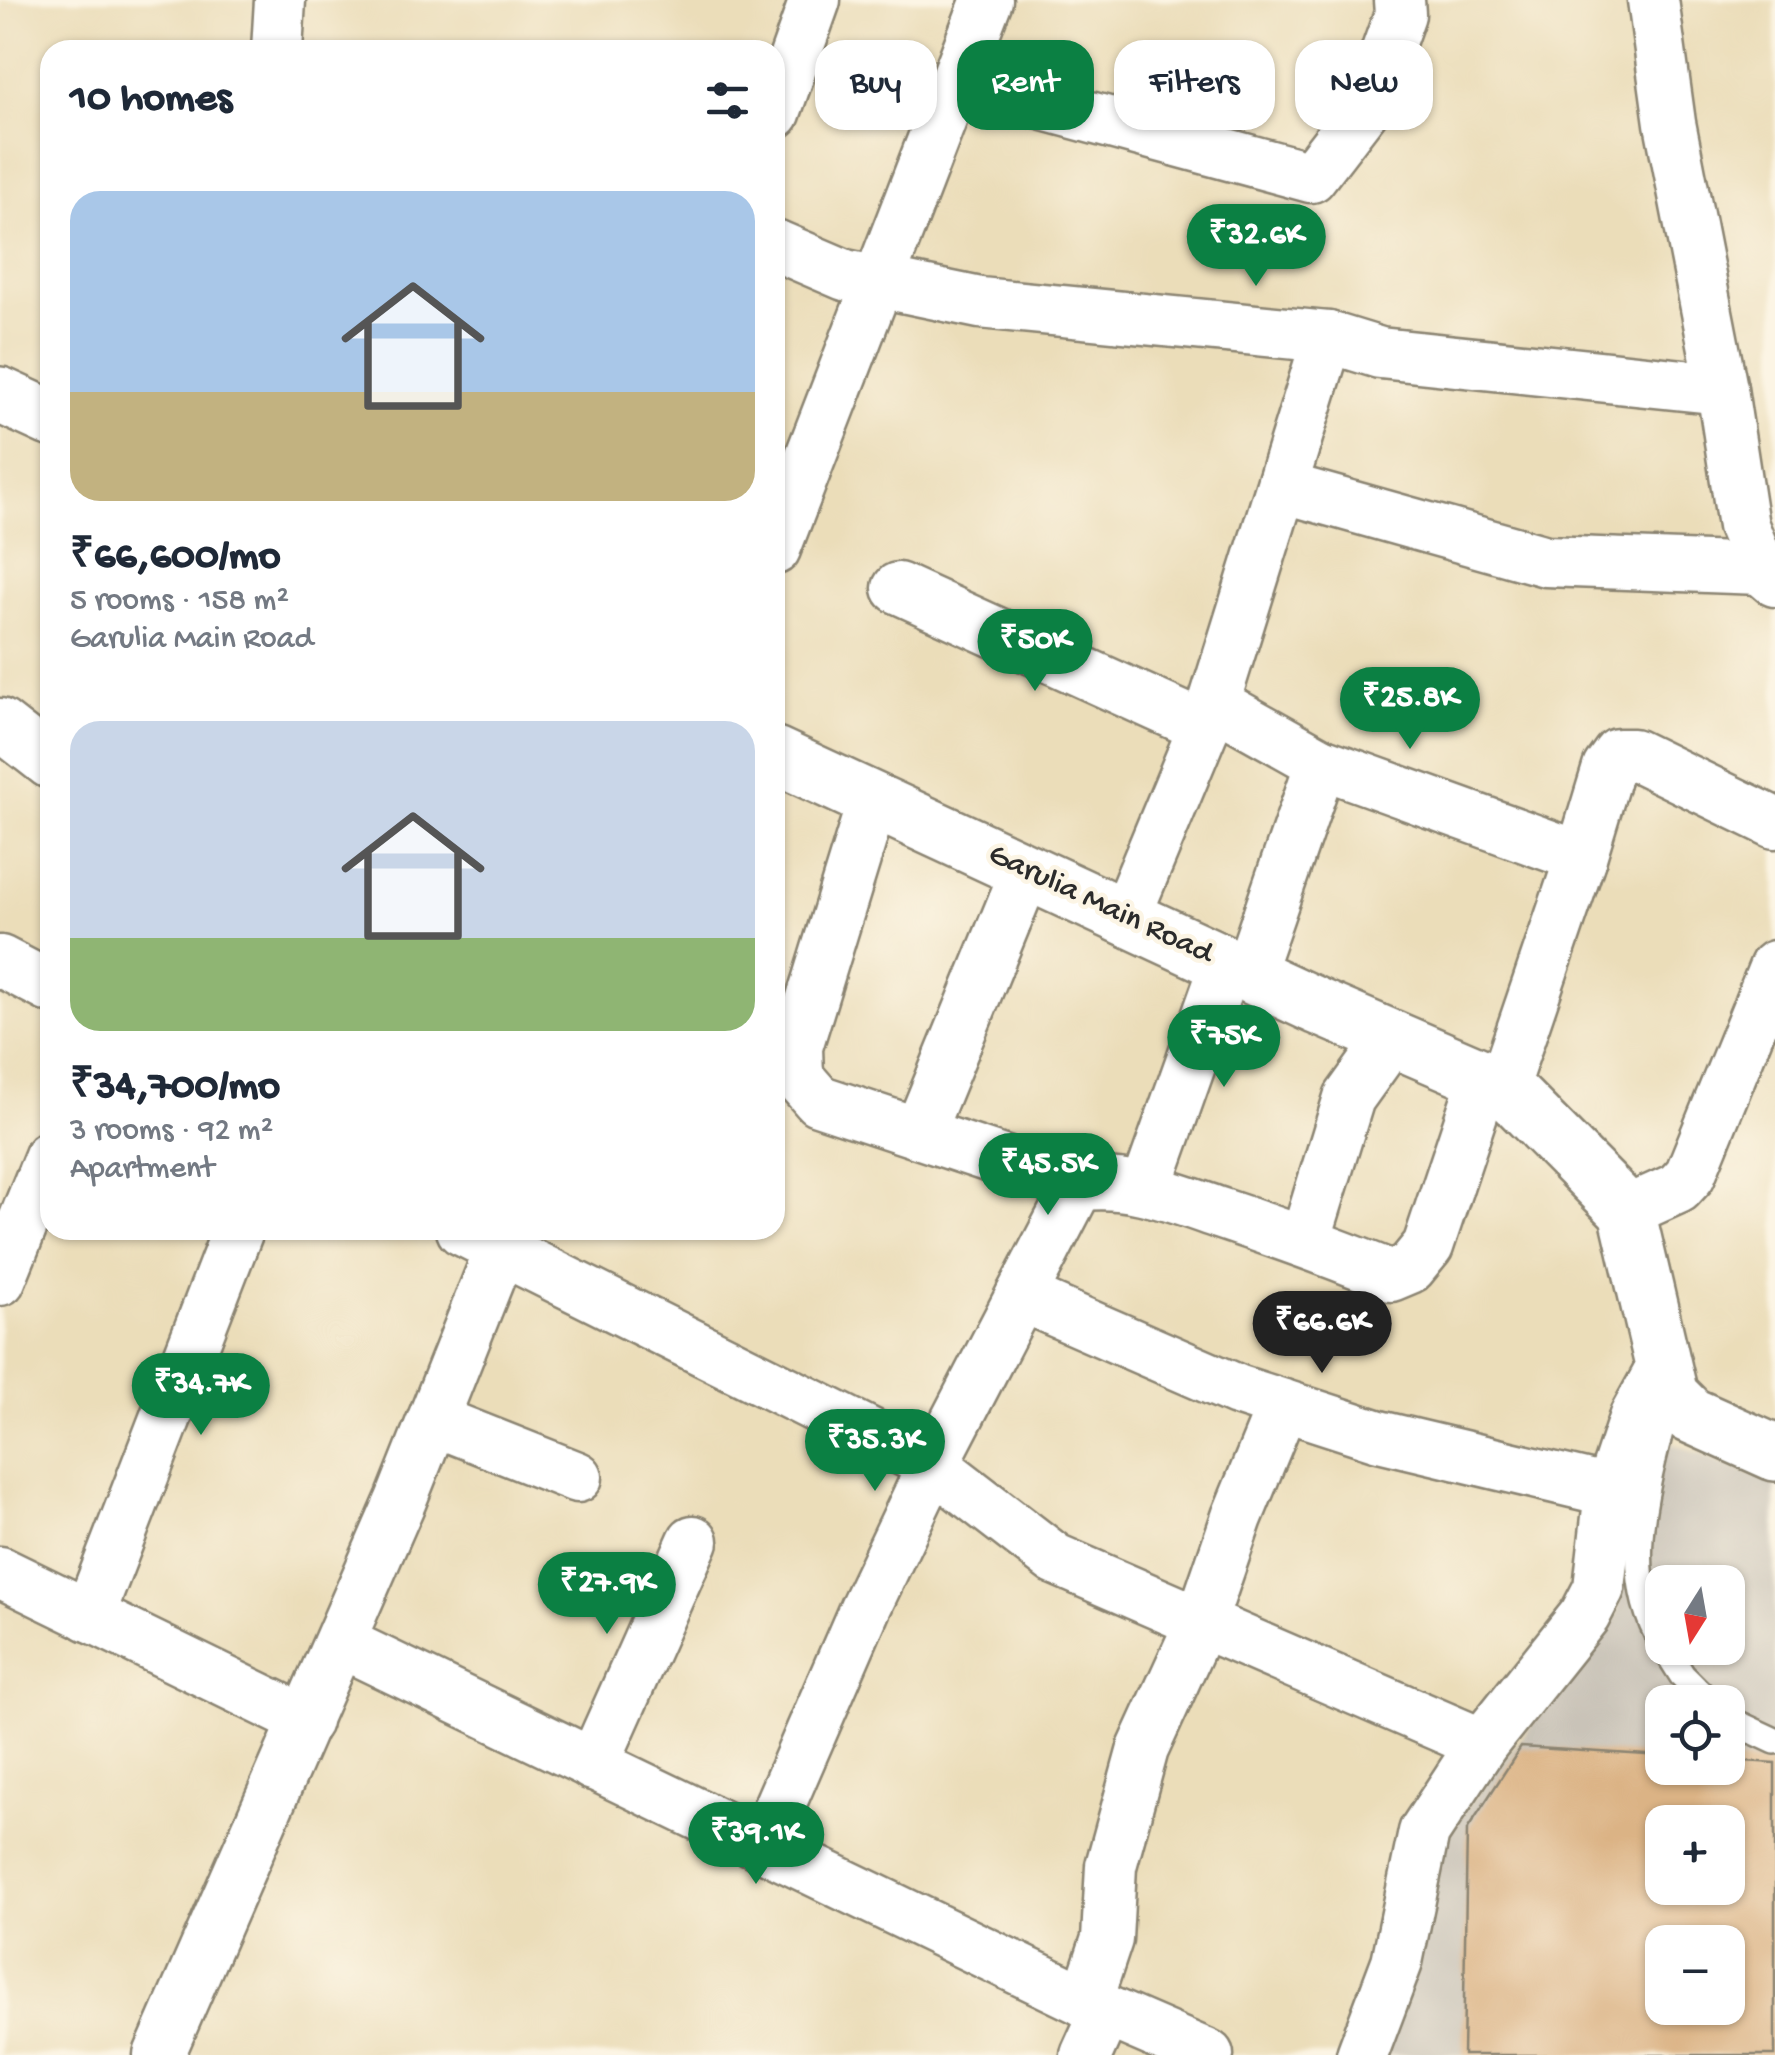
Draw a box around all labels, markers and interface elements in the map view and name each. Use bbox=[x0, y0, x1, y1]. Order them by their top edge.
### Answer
chip: Buy bbox=[815, 40, 937, 130]
chip: Rent bbox=[957, 40, 1094, 130]
chip: Filters bbox=[1114, 40, 1275, 130]
chip: New bbox=[1295, 40, 1433, 130]
icon: filters bbox=[700, 73, 755, 128]
text: 10 homes bbox=[70, 76, 232, 125]
pin: ₹32.6K bbox=[1175, 204, 1337, 289]
text: ₹32.6K bbox=[1209, 217, 1303, 255]
icon: home bbox=[323, 256, 503, 436]
text: ₹66,600/mo bbox=[70, 534, 280, 583]
text: 5 rooms · 158 m² bbox=[70, 583, 289, 621]
pin: ₹50K bbox=[976, 609, 1094, 694]
text: Garulia Main Road bbox=[70, 621, 313, 659]
text: ₹50K bbox=[1000, 622, 1070, 660]
pin: ₹25.8K bbox=[1329, 667, 1491, 752]
text: ₹25.8K bbox=[1362, 680, 1458, 718]
icon: home bbox=[323, 786, 503, 966]
street label: Garulia Main Road bbox=[982, 836, 1220, 975]
pin: ₹75K bbox=[1165, 1005, 1283, 1090]
text: ₹75K bbox=[1189, 1018, 1259, 1056]
text: ₹34,700/mo bbox=[70, 1064, 280, 1113]
text: 3 rooms · 92 m² bbox=[70, 1113, 273, 1151]
pin: ₹45.5K bbox=[967, 1133, 1129, 1218]
text: ₹45.5K bbox=[1001, 1146, 1095, 1184]
text: Apartment bbox=[70, 1151, 214, 1189]
pin: ₹66.6K bbox=[1241, 1291, 1403, 1376]
text: ₹66.6K bbox=[1275, 1304, 1369, 1342]
pin: ₹34.7K bbox=[120, 1353, 282, 1438]
text: ₹34.7K bbox=[154, 1366, 248, 1404]
pin: ₹35.3K bbox=[794, 1409, 956, 1494]
text: ₹35.3K bbox=[827, 1422, 923, 1460]
pin: ₹27.9K bbox=[526, 1552, 688, 1637]
text: ₹27.9K bbox=[560, 1565, 654, 1603]
north arrow bbox=[1645, 1565, 1745, 1665]
map controls bbox=[1645, 1565, 1745, 2025]
button: locate bbox=[1645, 1685, 1745, 1785]
pin: ₹39.1K bbox=[675, 1802, 837, 1887]
button: + bbox=[1645, 1805, 1745, 1905]
text: ₹39.1K bbox=[710, 1815, 802, 1853]
button: − bbox=[1645, 1925, 1745, 2025]

